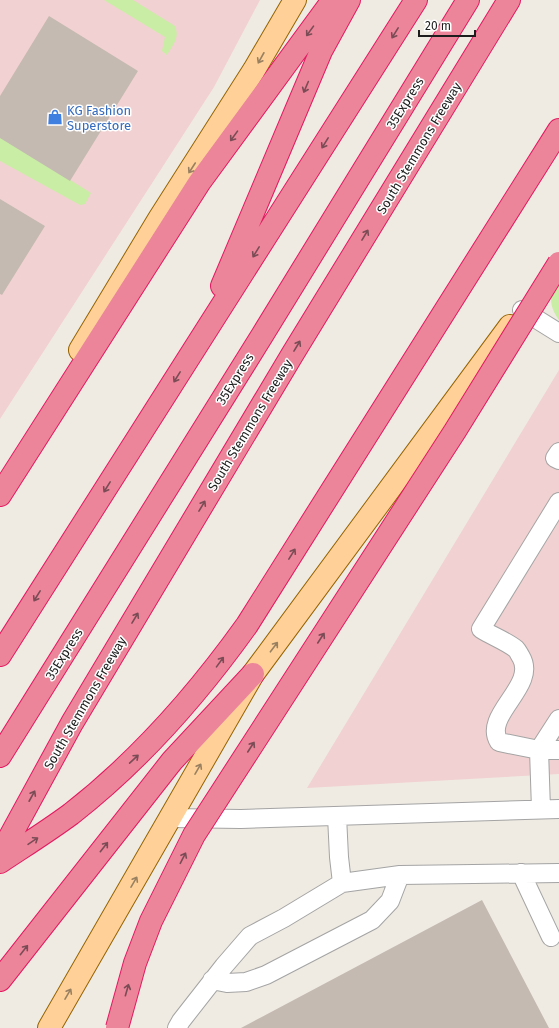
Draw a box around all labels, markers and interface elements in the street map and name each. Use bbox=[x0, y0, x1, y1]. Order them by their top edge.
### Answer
scale bar bbox=[419, 12, 475, 38]
text: 20 m bbox=[425, 19, 451, 33]
one-way arrow bbox=[306, 26, 315, 37]
one-way arrow bbox=[391, 27, 399, 38]
one-way arrow bbox=[257, 52, 265, 64]
street label: 35Express bbox=[383, 75, 427, 131]
street label: South Stemmons Freeway bbox=[374, 79, 465, 217]
one-way arrow bbox=[302, 81, 309, 93]
place label: KG Fashion Superstore bbox=[67, 103, 131, 133]
shop icon: KG Fashion Superstore bbox=[46, 108, 64, 126]
one-way arrow bbox=[229, 131, 238, 142]
one-way arrow bbox=[321, 137, 329, 149]
one-way arrow bbox=[188, 162, 196, 173]
one-way arrow bbox=[361, 230, 369, 241]
one-way arrow bbox=[251, 247, 260, 258]
one-way arrow bbox=[294, 340, 302, 352]
street label: 35Express bbox=[213, 351, 257, 407]
street label: South Stemmons Freeway bbox=[205, 356, 296, 494]
one-way arrow bbox=[172, 371, 180, 383]
one-way arrow bbox=[103, 481, 111, 492]
one-way arrow bbox=[198, 500, 206, 512]
one-way arrow bbox=[288, 549, 296, 560]
one-way arrow bbox=[33, 590, 41, 602]
one-way arrow bbox=[131, 613, 139, 624]
street label: 35Express bbox=[42, 626, 86, 682]
one-way arrow bbox=[318, 632, 326, 644]
street label: South Stemmons Freeway bbox=[41, 633, 130, 772]
one-way arrow bbox=[270, 641, 278, 652]
one-way arrow bbox=[216, 657, 225, 668]
one-way arrow bbox=[247, 742, 255, 753]
one-way arrow bbox=[128, 754, 139, 763]
one-way arrow bbox=[195, 763, 203, 775]
one-way arrow bbox=[29, 790, 36, 802]
one-way arrow bbox=[27, 837, 38, 845]
one-way arrow bbox=[100, 842, 109, 853]
one-way arrow bbox=[180, 852, 187, 864]
one-way arrow bbox=[130, 876, 138, 888]
one-way arrow bbox=[20, 944, 28, 955]
one-way arrow bbox=[124, 984, 131, 997]
one-way arrow bbox=[65, 988, 73, 1000]

